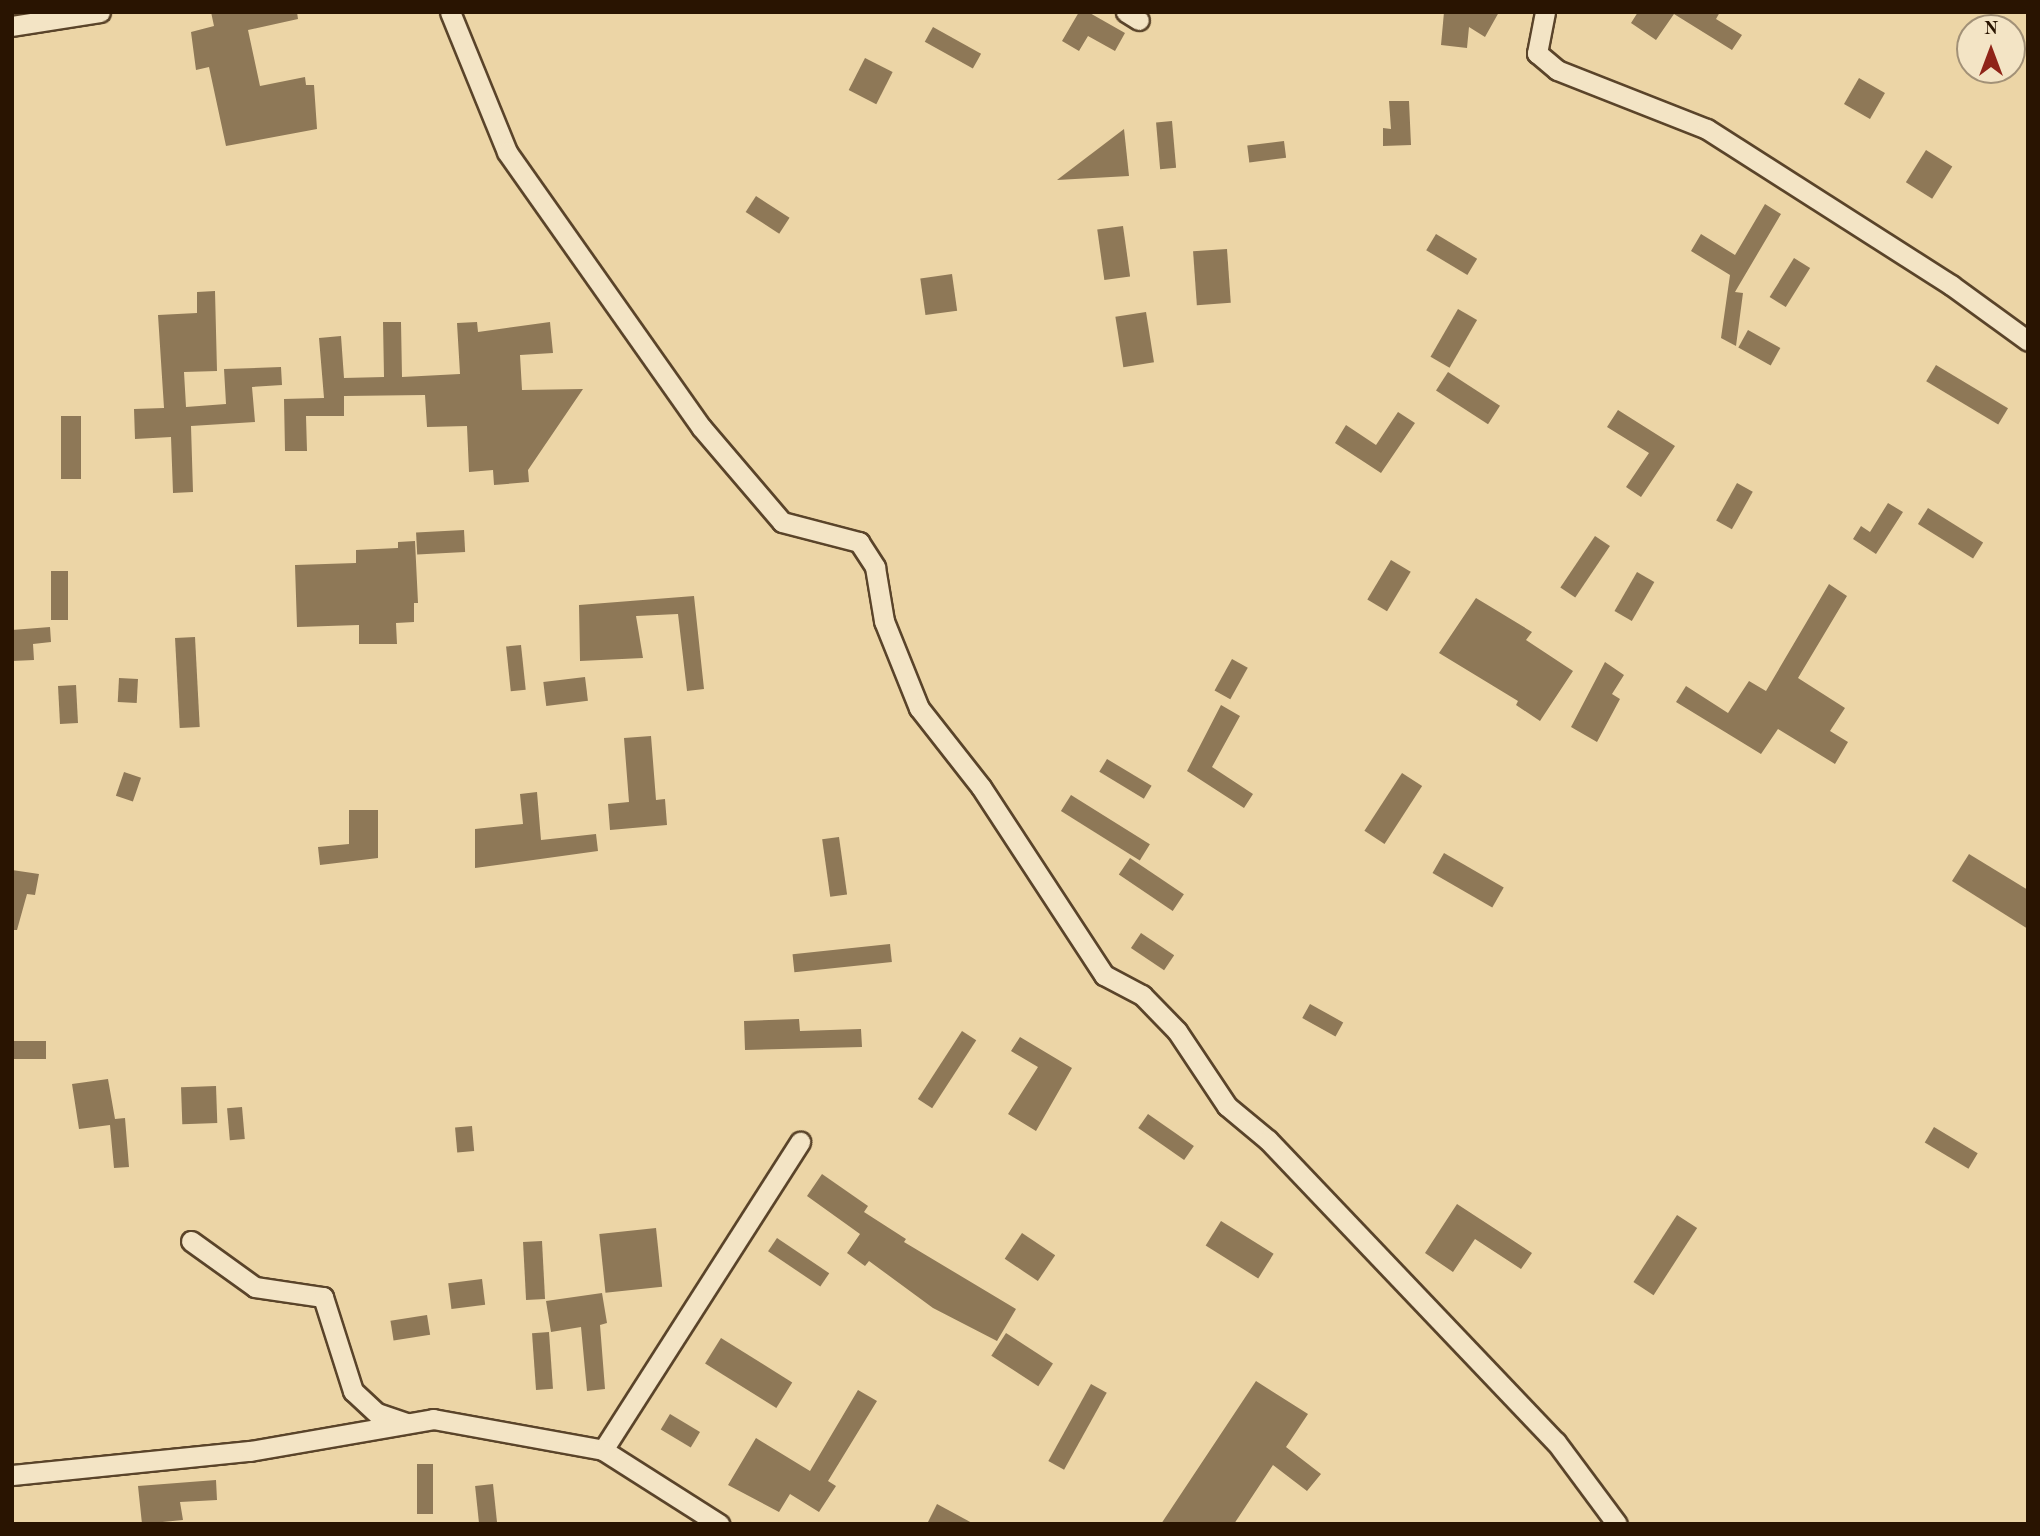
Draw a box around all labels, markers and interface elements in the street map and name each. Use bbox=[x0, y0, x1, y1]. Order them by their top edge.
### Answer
north arrow bbox=[1956, 14, 2026, 84]
text: N bbox=[1984, 20, 1998, 39]

